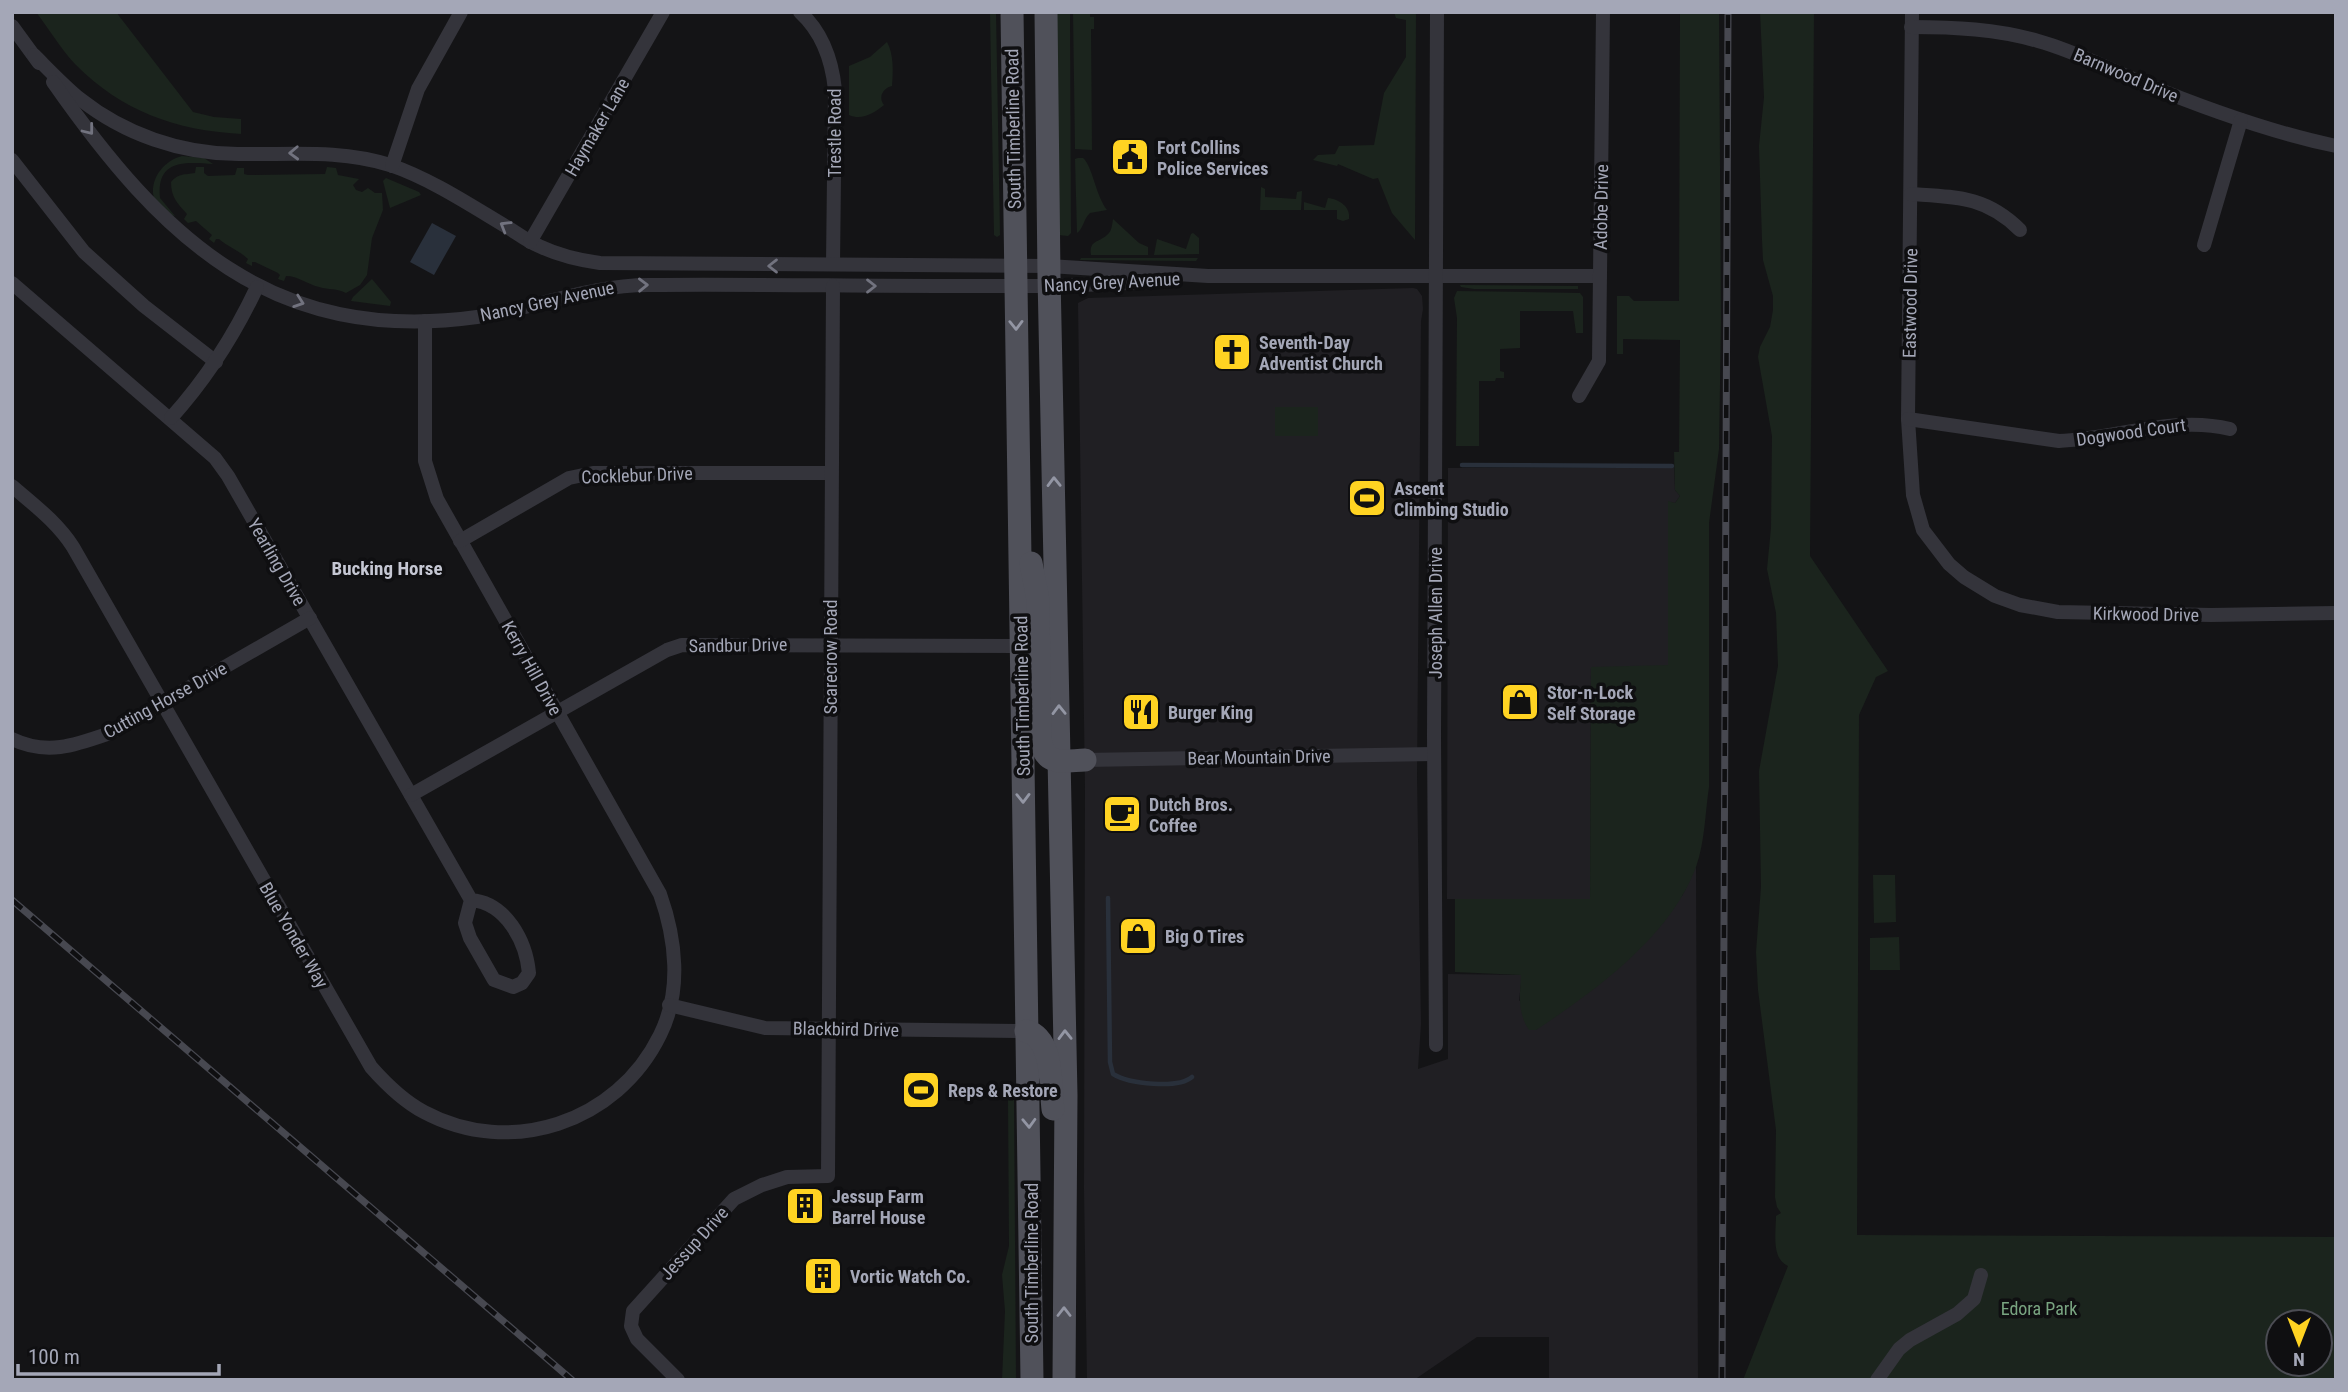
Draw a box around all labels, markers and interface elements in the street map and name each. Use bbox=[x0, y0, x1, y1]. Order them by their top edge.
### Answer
street label: Barnwood Drive bbox=[2071, 44, 2181, 106]
street label: South Timberline Road bbox=[1001, 49, 1025, 209]
street label: Haymaker Lane bbox=[560, 74, 634, 180]
street label: Trestle Road bbox=[824, 89, 845, 177]
one-way arrow bbox=[80, 123, 93, 135]
public building icon: Fort Collins Police Services bbox=[1109, 136, 1151, 178]
place label: Fort Collins Police Services bbox=[1157, 137, 1268, 179]
one-way arrow bbox=[288, 145, 299, 160]
street label: Adobe Drive bbox=[1590, 164, 1612, 250]
one-way arrow bbox=[499, 221, 512, 234]
street label: Eastwood Drive bbox=[1899, 248, 1921, 358]
one-way arrow bbox=[767, 258, 778, 274]
street label: Nancy Grey Avenue bbox=[1043, 268, 1181, 296]
street label: Nancy Grey Avenue bbox=[478, 277, 616, 325]
one-way arrow bbox=[639, 277, 649, 293]
one-way arrow bbox=[866, 278, 877, 294]
one-way arrow bbox=[293, 294, 305, 308]
one-way arrow bbox=[1008, 321, 1024, 331]
church icon: Seventh-Day Adventist Church bbox=[1211, 331, 1253, 373]
place label: Seventh-Day Adventist Church bbox=[1259, 332, 1383, 374]
street label: Dogwood Court bbox=[2075, 414, 2187, 450]
street label: Cocklebur Drive bbox=[581, 463, 693, 487]
one-way arrow bbox=[1046, 476, 1061, 487]
sports icon: Ascent Climbing Studio bbox=[1346, 477, 1388, 519]
place label: Ascent Climbing Studio bbox=[1394, 478, 1509, 520]
street label: Yearling Drive bbox=[244, 515, 310, 609]
street label: Joseph Allen Drive bbox=[1425, 547, 1446, 679]
district label: Bucking Horse bbox=[331, 557, 443, 580]
street label: Scarecrow Road bbox=[820, 600, 841, 714]
street label: Kirkwood Drive bbox=[2093, 603, 2199, 625]
street label: South Timberline Road bbox=[1010, 616, 1034, 776]
street label: Kerry Hill Drive bbox=[498, 617, 566, 719]
street label: Sandbur Drive bbox=[688, 634, 788, 656]
street label: Cutting Horse Drive bbox=[100, 657, 230, 743]
shop icon: Stor-n-Lock Self Storage bbox=[1499, 681, 1541, 723]
place label: Stor-n-Lock Self Storage bbox=[1547, 682, 1636, 724]
restaurant icon: Burger King bbox=[1120, 691, 1162, 733]
place label: Burger King bbox=[1168, 702, 1253, 723]
one-way arrow bbox=[1051, 704, 1067, 714]
street label: Bear Mountain Drive bbox=[1187, 745, 1331, 769]
one-way arrow bbox=[1015, 793, 1030, 804]
cafe icon: Dutch Bros. Coffee bbox=[1101, 793, 1143, 835]
place label: Dutch Bros. Coffee bbox=[1149, 794, 1233, 836]
street label: Blue Yonder Way bbox=[255, 879, 333, 992]
shop icon: Big O Tires bbox=[1117, 915, 1159, 957]
place label: Big O Tires bbox=[1165, 926, 1244, 947]
street label: Blackbird Drive bbox=[793, 1018, 899, 1040]
one-way arrow bbox=[1057, 1029, 1072, 1040]
sports icon: Reps & Restore bbox=[900, 1069, 942, 1111]
place label: Reps & Restore bbox=[948, 1080, 1058, 1101]
one-way arrow bbox=[1021, 1118, 1036, 1129]
street label: South Timberline Road bbox=[1021, 1183, 1042, 1343]
building icon: Jessup Farm Barrel House bbox=[784, 1185, 826, 1227]
place label: Jessup Farm Barrel House bbox=[832, 1186, 926, 1228]
street label: Jessup Drive bbox=[656, 1202, 732, 1284]
building icon: Vortic Watch Co. bbox=[802, 1255, 844, 1297]
place label: Vortic Watch Co. bbox=[850, 1266, 971, 1287]
park label: Edora Park bbox=[2001, 1298, 2077, 1319]
one-way arrow bbox=[1056, 1306, 1072, 1316]
north arrow bbox=[2264, 1308, 2334, 1378]
scale bar bbox=[18, 1332, 219, 1376]
text: 100 m bbox=[28, 1345, 80, 1369]
text: N bbox=[2293, 1348, 2305, 1371]

